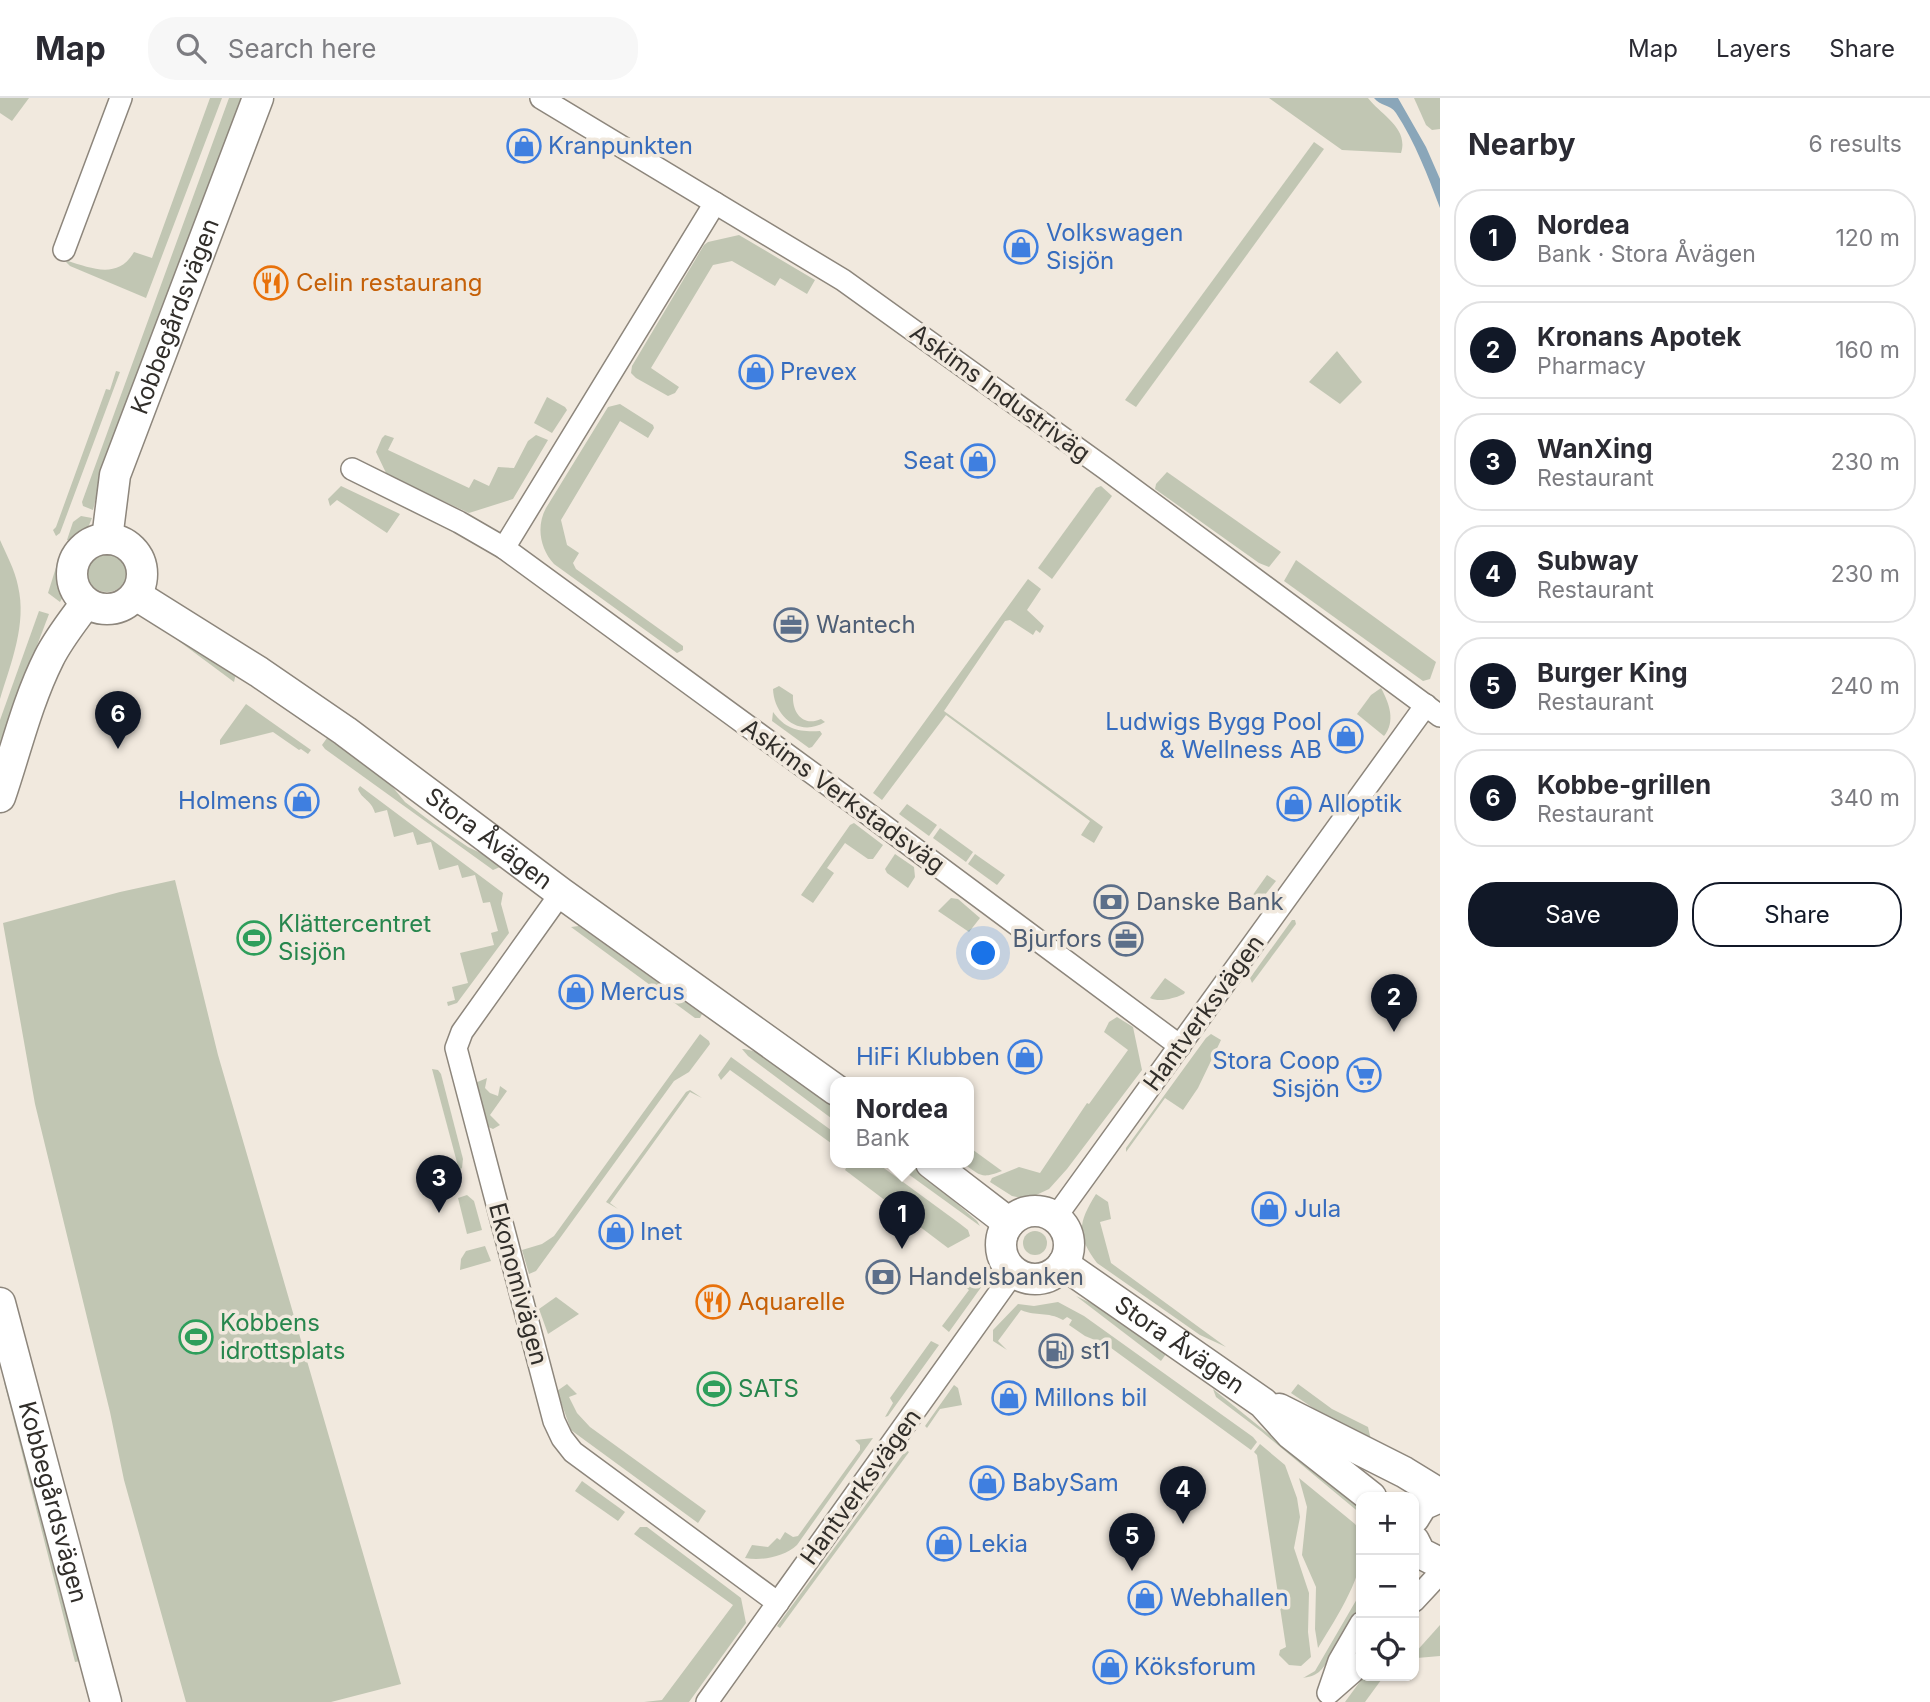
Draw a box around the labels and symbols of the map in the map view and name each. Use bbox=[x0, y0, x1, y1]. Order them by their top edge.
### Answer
shop icon: Kranpunkten bbox=[505, 127, 543, 165]
place label: Kranpunkten bbox=[548, 131, 693, 160]
street label: Kobbegårdsvägen bbox=[124, 214, 225, 418]
place label: Volkswagen Sisjön bbox=[1046, 218, 1183, 275]
shop icon: Volkswagen Sisjön bbox=[1002, 228, 1040, 266]
restaurant icon: Celin restaurang bbox=[252, 264, 290, 302]
place label: Celin restaurang bbox=[296, 268, 482, 297]
street label: Askims Industriväg bbox=[905, 318, 1096, 468]
shop icon: Prevex bbox=[737, 353, 775, 391]
place label: Prevex bbox=[780, 357, 857, 386]
shop icon: Seat bbox=[959, 442, 997, 480]
place label: Seat bbox=[903, 446, 954, 475]
office icon: Wantech bbox=[772, 606, 810, 644]
place label: Wantech bbox=[816, 610, 916, 639]
pin: 6 bbox=[95, 691, 141, 749]
place label: Ludwigs Bygg Pool & Wellness AB bbox=[1105, 707, 1322, 764]
street label: Askims Verkstadsväg bbox=[736, 712, 950, 879]
shop icon: Ludwigs Bygg Pool & Wellness AB bbox=[1327, 717, 1365, 755]
street label: Stora Åvägen bbox=[420, 781, 558, 895]
shop icon: Holmens bbox=[283, 782, 321, 820]
shop icon: Alloptik bbox=[1275, 785, 1313, 823]
place label: Holmens bbox=[178, 786, 278, 815]
place label: Alloptik bbox=[1318, 789, 1402, 818]
bank icon: Danske Bank bbox=[1092, 883, 1130, 921]
place label: Danske Bank bbox=[1136, 887, 1284, 916]
place label: Klättercentret Sisjön bbox=[278, 909, 431, 966]
sports icon: Klättercentret Sisjön bbox=[235, 919, 273, 957]
office icon: Bjurfors bbox=[1107, 920, 1145, 958]
place label: Bjurfors bbox=[1013, 924, 1102, 953]
street label: Hantverksvägen bbox=[1137, 929, 1270, 1096]
your location bbox=[966, 936, 1000, 970]
shop icon: Mercus bbox=[557, 973, 595, 1011]
pin: 2 bbox=[1371, 974, 1417, 1032]
place label: Mercus bbox=[600, 977, 685, 1006]
shop icon: HiFi Klubben bbox=[1006, 1038, 1044, 1076]
place label: HiFi Klubben bbox=[856, 1042, 1000, 1071]
place label: Stora Coop Sisjön bbox=[1212, 1046, 1340, 1103]
supermarket icon: Stora Coop Sisjön bbox=[1345, 1056, 1383, 1094]
pin: 3 bbox=[416, 1155, 462, 1213]
shop icon: Jula bbox=[1250, 1190, 1288, 1228]
pin: 1 bbox=[879, 1191, 925, 1249]
place label: Jula bbox=[1294, 1194, 1341, 1223]
street label: Ekonomivägen bbox=[483, 1200, 554, 1368]
shop icon: Inet bbox=[597, 1213, 635, 1251]
place label: Inet bbox=[640, 1217, 683, 1246]
bank icon: Handelsbanken bbox=[864, 1258, 902, 1296]
place label: Handelsbanken bbox=[908, 1262, 1084, 1291]
restaurant icon: Aquarelle bbox=[694, 1283, 732, 1321]
place label: Aquarelle bbox=[738, 1287, 845, 1316]
street label: Stora Åvägen bbox=[1109, 1290, 1250, 1400]
place label: Kobbens idrottsplats bbox=[220, 1308, 345, 1365]
sports icon: Kobbens idrottsplats bbox=[177, 1318, 215, 1356]
fuel station icon: st1 bbox=[1037, 1332, 1075, 1370]
place label: st1 bbox=[1080, 1336, 1110, 1365]
sports icon: SATS bbox=[695, 1370, 733, 1408]
place label: SATS bbox=[738, 1374, 799, 1403]
shop icon: Millons bil bbox=[990, 1379, 1028, 1417]
place label: Millons bil bbox=[1034, 1383, 1147, 1412]
street label: Kobbegårdsvägen bbox=[13, 1398, 94, 1606]
street label: Hantverksvägen bbox=[794, 1403, 927, 1570]
shop icon: BabySam bbox=[968, 1464, 1006, 1502]
pin: 4 bbox=[1160, 1466, 1206, 1524]
place label: BabySam bbox=[1012, 1468, 1119, 1497]
pin: 5 bbox=[1109, 1513, 1155, 1571]
shop icon: Lekia bbox=[925, 1525, 963, 1563]
place label: Lekia bbox=[968, 1529, 1028, 1558]
shop icon: Webhallen bbox=[1126, 1579, 1164, 1617]
place label: Webhallen bbox=[1170, 1583, 1289, 1612]
shop icon: Köksforum bbox=[1091, 1648, 1129, 1686]
place label: Köksforum bbox=[1134, 1652, 1256, 1681]

